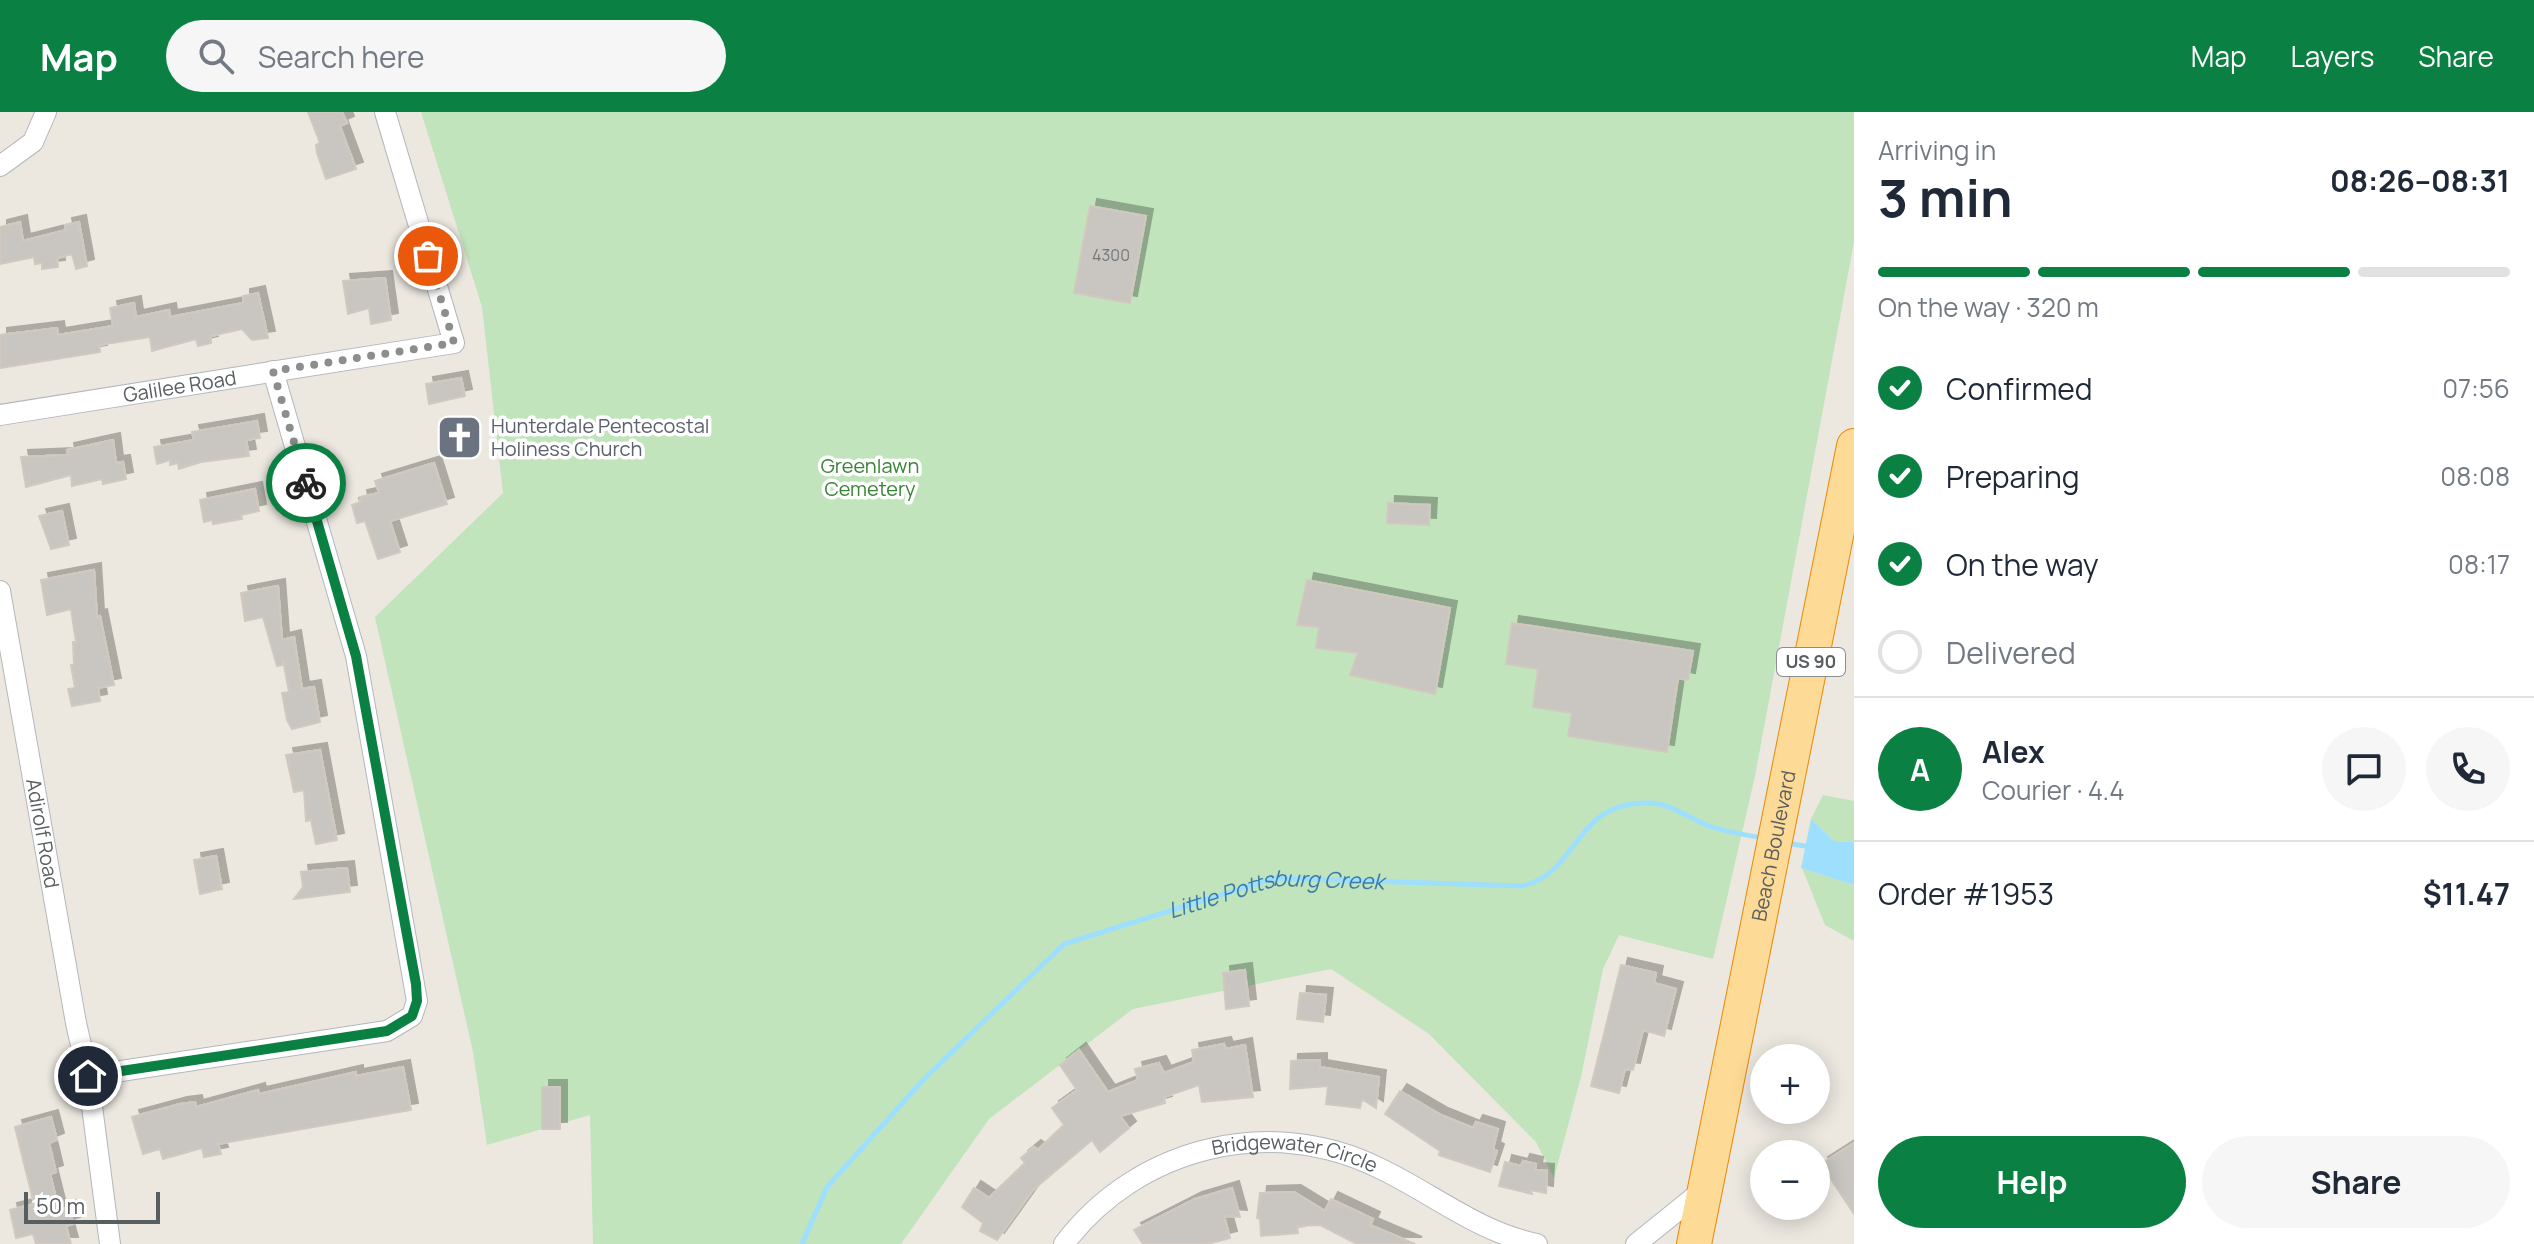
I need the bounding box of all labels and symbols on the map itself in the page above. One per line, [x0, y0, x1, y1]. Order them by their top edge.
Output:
pin [394, 222, 462, 290]
house number: 4300 [1092, 244, 1130, 266]
street label: Galilee Road [121, 364, 238, 408]
place label: Hunterdale Pentecostal Holiness Church [491, 412, 709, 462]
church icon: Hunterdale Pentecostal Holiness Church [436, 413, 484, 461]
courier [266, 443, 346, 523]
park label: Greenlawn Cemetery [821, 452, 919, 502]
road number: US 90 [1777, 648, 1845, 676]
street label: Beach Boulevard [1745, 768, 1802, 924]
street label: Adirolf Road [20, 776, 66, 890]
water label: Little Pottsburg Creek [1164, 863, 1388, 926]
pin [54, 1042, 122, 1110]
street label: Bridgewater Circle [1209, 1128, 1382, 1179]
scale bar [24, 1188, 160, 1224]

